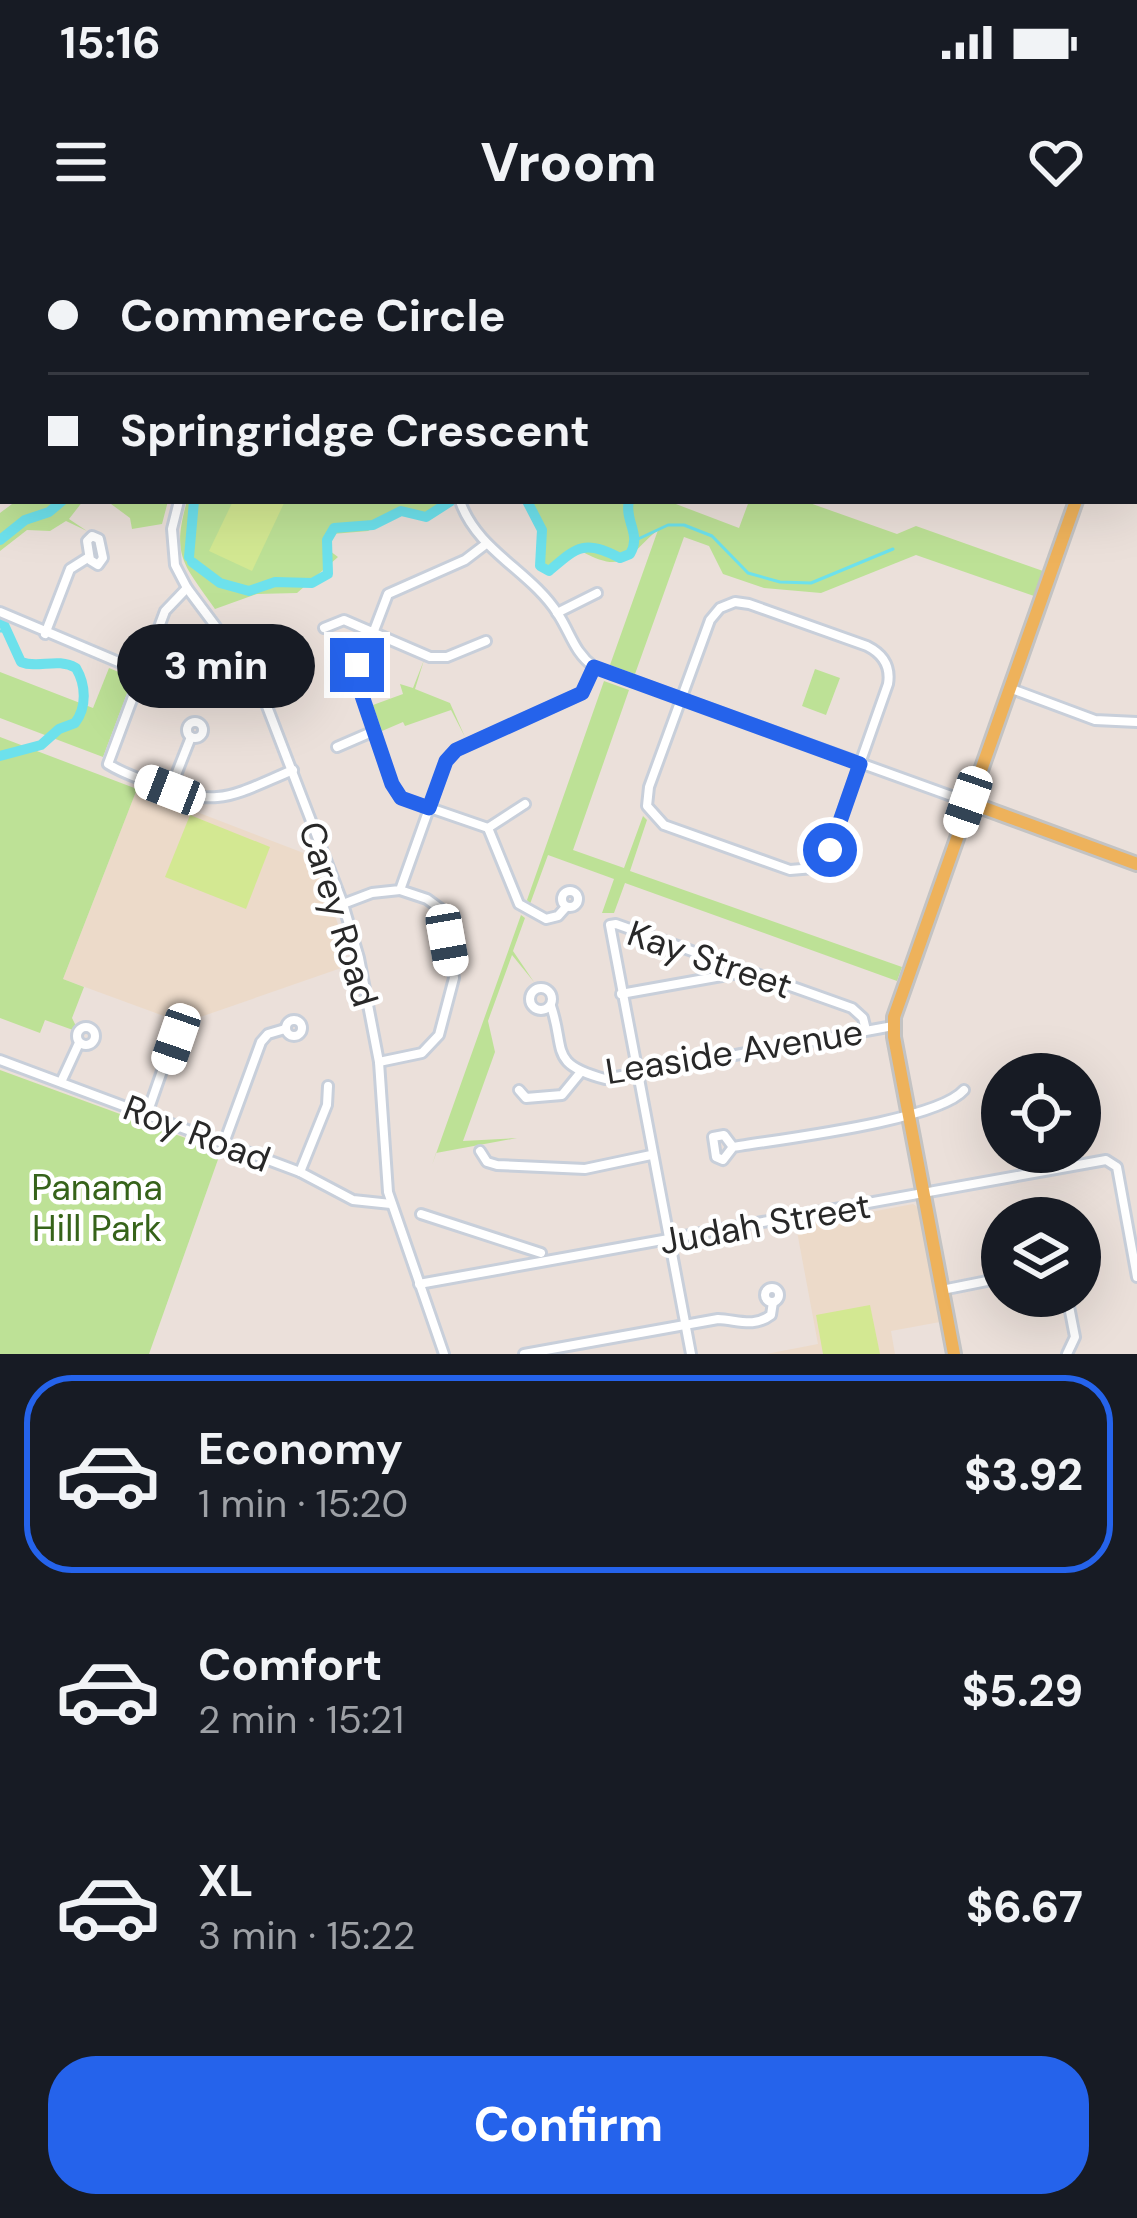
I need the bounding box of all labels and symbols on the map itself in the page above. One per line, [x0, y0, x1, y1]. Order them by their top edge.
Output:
callout: 3 min [117, 623, 315, 707]
route end [330, 638, 384, 692]
car [130, 760, 210, 820]
car [939, 762, 997, 842]
street label: Carey Road [288, 816, 389, 1012]
route start [803, 823, 857, 877]
car [423, 901, 471, 979]
street label: Kay Street [621, 909, 798, 1010]
car [147, 999, 205, 1079]
street label: Leaside Avenue [602, 1008, 866, 1095]
street label: Roy Road [117, 1084, 277, 1183]
park label: Panama Hill Park [31, 1164, 163, 1252]
street label: Judah Street [656, 1182, 874, 1265]

